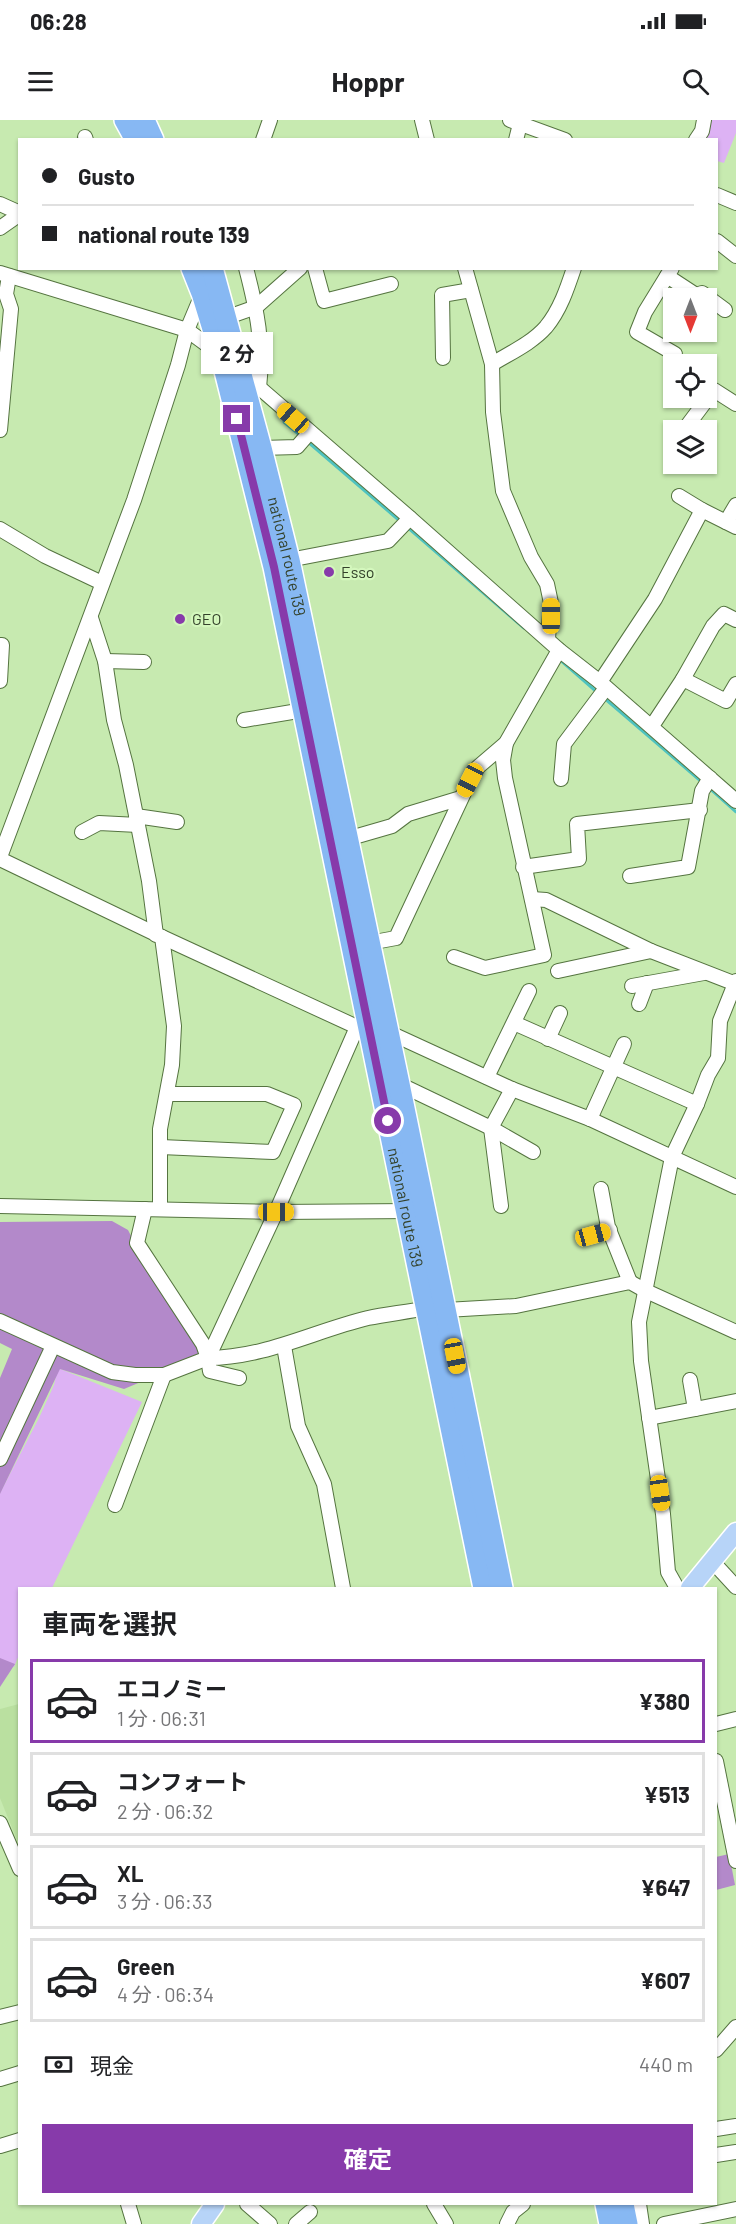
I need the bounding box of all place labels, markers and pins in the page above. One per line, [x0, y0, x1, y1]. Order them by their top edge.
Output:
place label: Esso [341, 562, 375, 581]
marker: Esso [322, 565, 336, 579]
place label: GEO [192, 609, 221, 628]
marker: GEO [173, 612, 187, 626]

